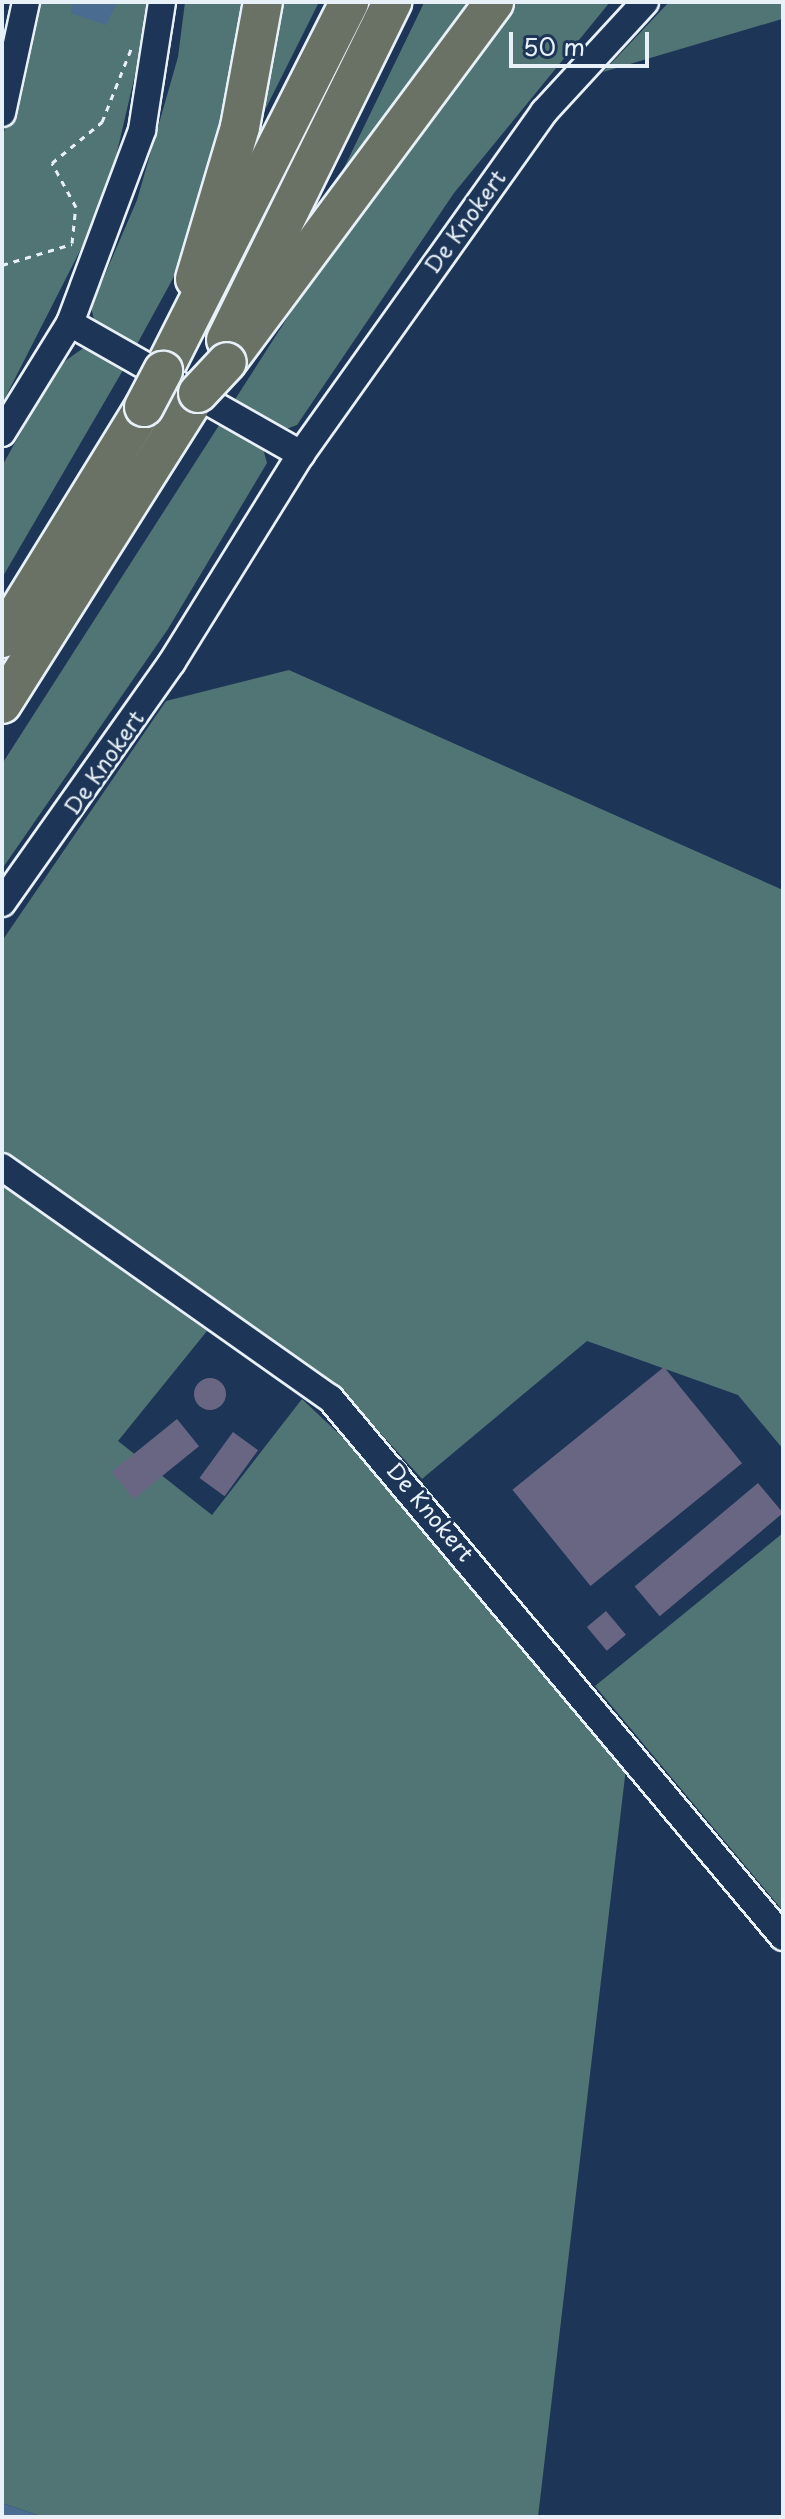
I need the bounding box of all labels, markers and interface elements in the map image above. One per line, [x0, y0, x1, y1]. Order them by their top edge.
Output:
scale bar [513, 16, 653, 66]
text: 50 m [523, 28, 585, 64]
street label: De Knokert [418, 165, 510, 277]
street label: De Knokert [58, 705, 148, 819]
street label: De Knokert [382, 1457, 480, 1565]

